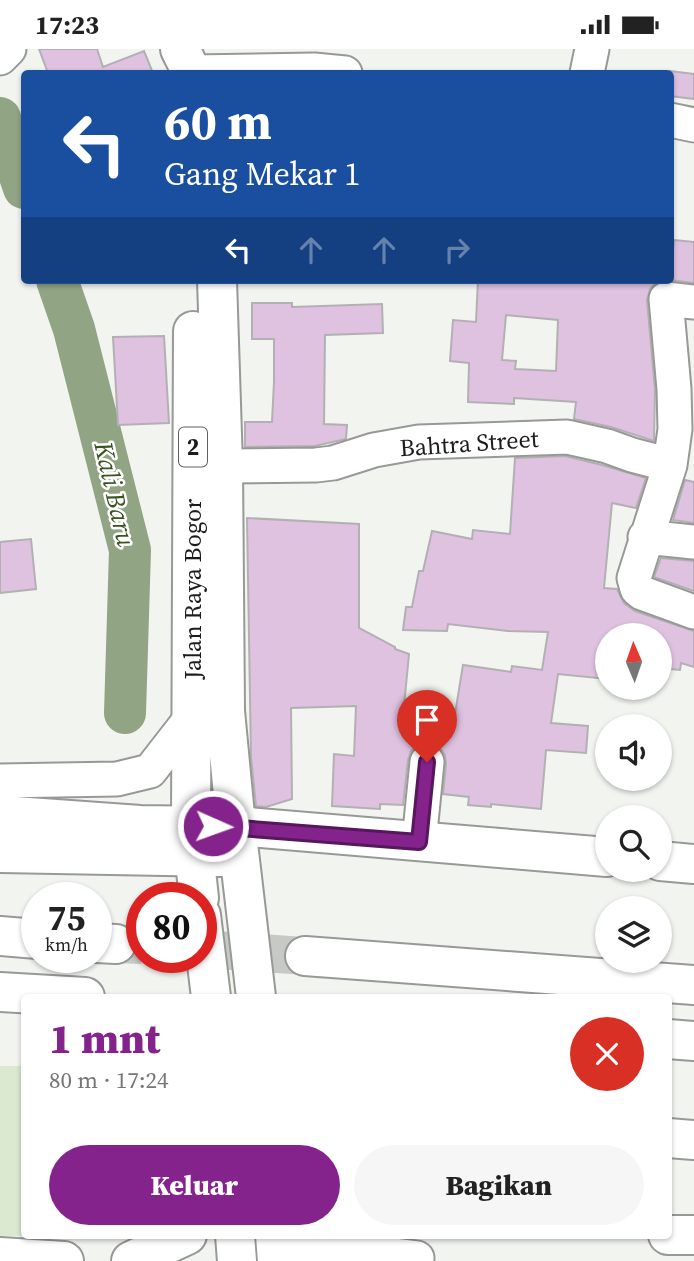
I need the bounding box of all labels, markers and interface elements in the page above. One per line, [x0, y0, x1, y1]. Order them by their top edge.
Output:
text: 17:23 [35, 7, 99, 43]
text: 60 m [164, 88, 272, 155]
icon: left [49, 98, 140, 189]
text: Gang Mekar 1 [164, 152, 360, 196]
icon: left [219, 231, 257, 269]
icon: ahead [292, 231, 330, 269]
icon: ahead [365, 231, 403, 269]
icon: right [438, 231, 476, 269]
street label: Bahtra Street [398, 422, 540, 464]
road number: 2 [179, 427, 207, 467]
water label: Kali Baru [85, 437, 145, 550]
street label: Jalan Raya Bogor [176, 499, 209, 680]
north arrow [595, 623, 672, 700]
map controls [595, 623, 672, 973]
pin [397, 690, 457, 762]
icon: arrive [408, 701, 446, 739]
button: sound [595, 714, 672, 791]
position arrow [176, 789, 250, 863]
button: search [595, 805, 672, 882]
speed limit sign: 80 [126, 882, 217, 973]
text: 75 [48, 894, 85, 942]
button: layers [595, 896, 672, 973]
text: km/h [45, 932, 88, 957]
text: 1 mnt [49, 1009, 160, 1067]
button: close [570, 1017, 644, 1091]
text: 80 m · 17:24 [49, 1064, 169, 1096]
button: Keluar [49, 1145, 340, 1225]
button: Bagikan [354, 1145, 644, 1225]

